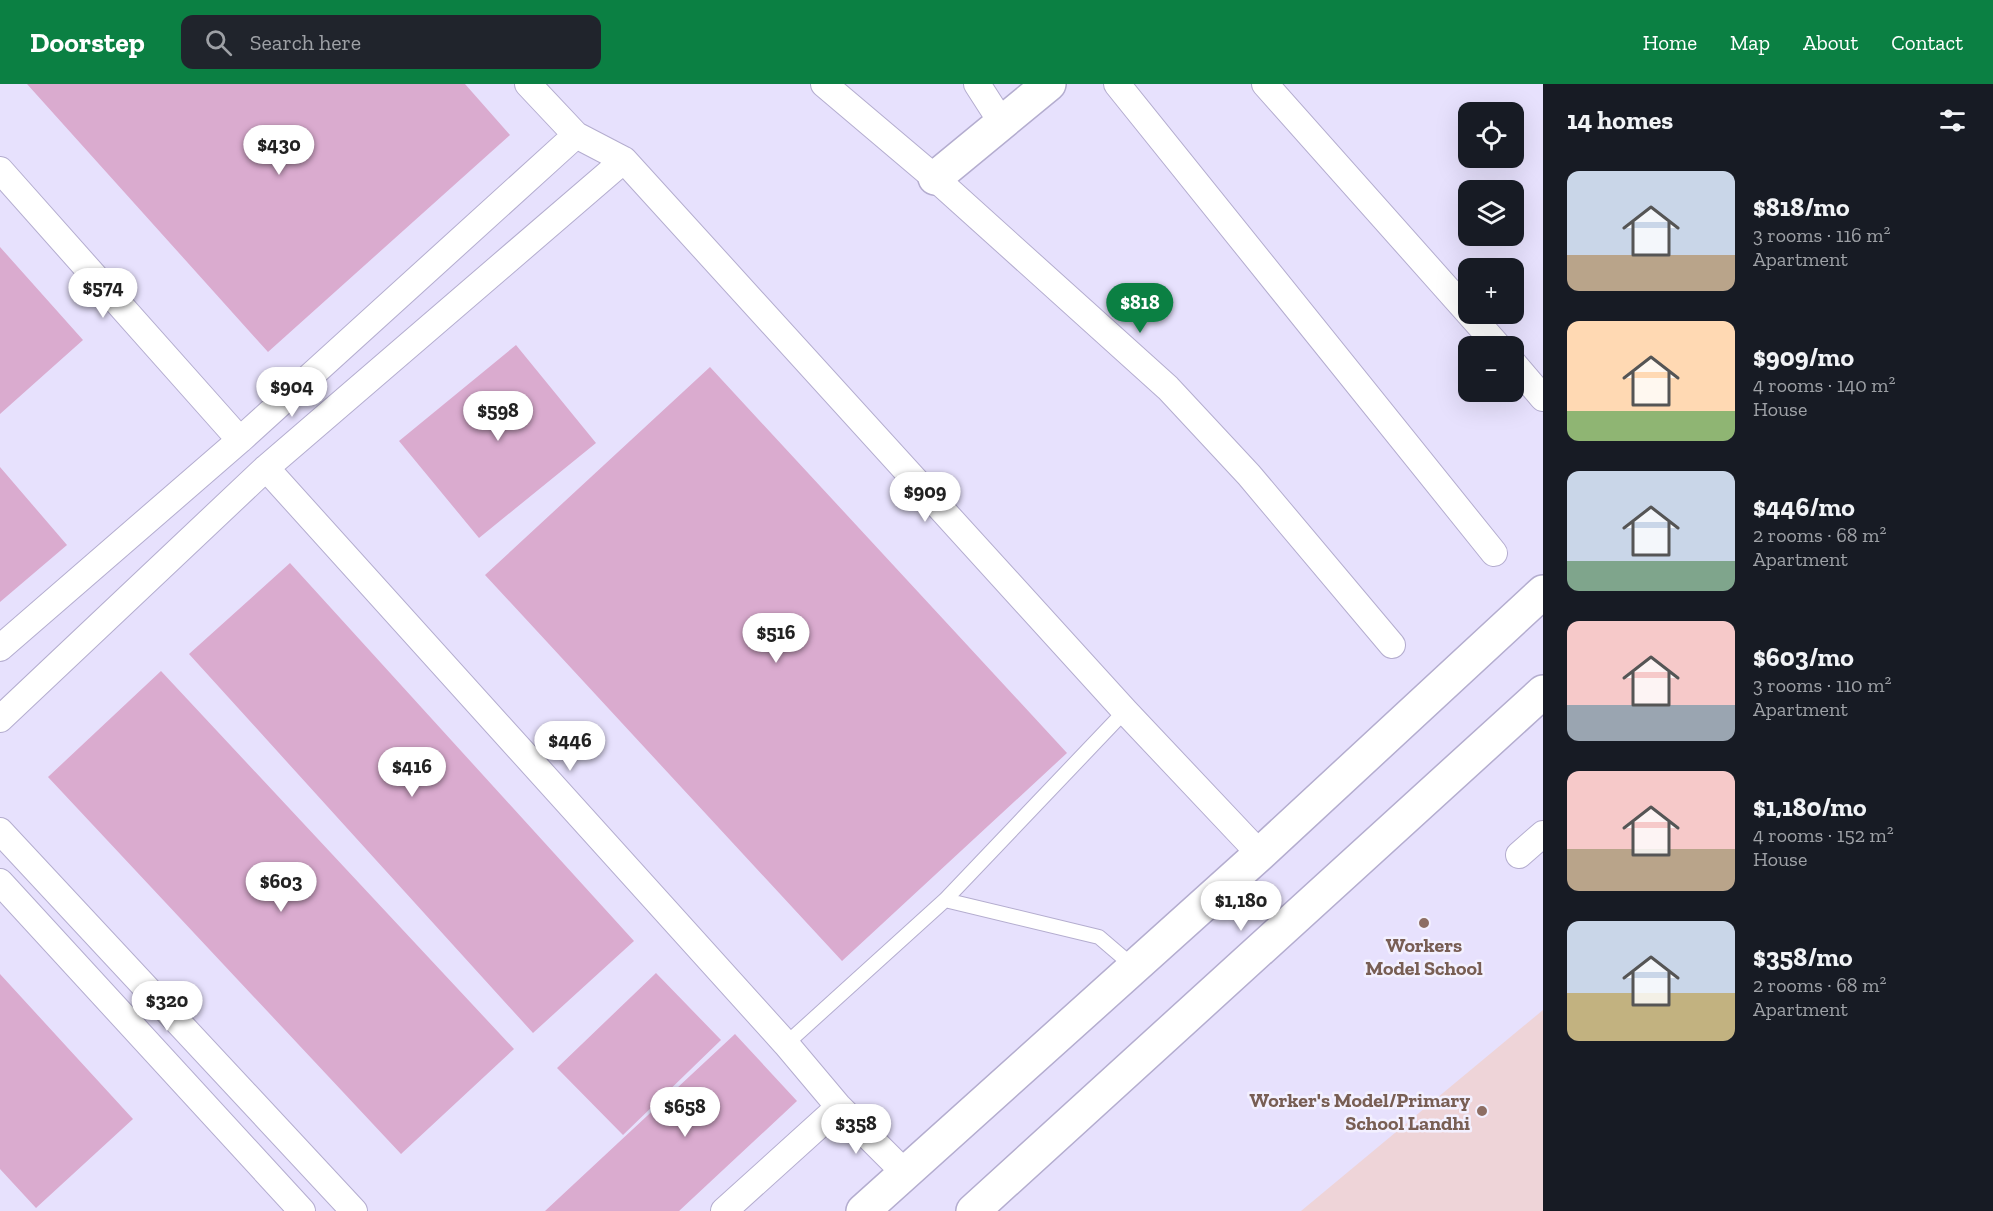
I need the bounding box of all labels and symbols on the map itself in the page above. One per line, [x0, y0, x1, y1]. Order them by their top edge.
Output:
pin: $430 [243, 125, 315, 176]
pin: $574 [67, 268, 139, 319]
pin: $818 [1104, 283, 1176, 334]
pin: $904 [256, 367, 328, 418]
pin: $598 [462, 391, 534, 442]
pin: $909 [889, 472, 961, 523]
pin: $516 [740, 613, 812, 664]
pin: $446 [534, 721, 606, 772]
pin: $416 [376, 747, 448, 798]
pin: $603 [245, 862, 317, 913]
pin: $1,180 [1192, 881, 1290, 932]
marker: Workers Model School [1417, 916, 1431, 930]
place label: Workers Model School [1365, 933, 1483, 980]
pin: $320 [131, 981, 203, 1032]
pin: $658 [649, 1087, 721, 1138]
place label: Worker's Model/Primary School Landhi [1250, 1088, 1470, 1135]
pin: $358 [820, 1104, 892, 1155]
marker: Worker's Model/Primary School Landhi [1475, 1104, 1489, 1118]

